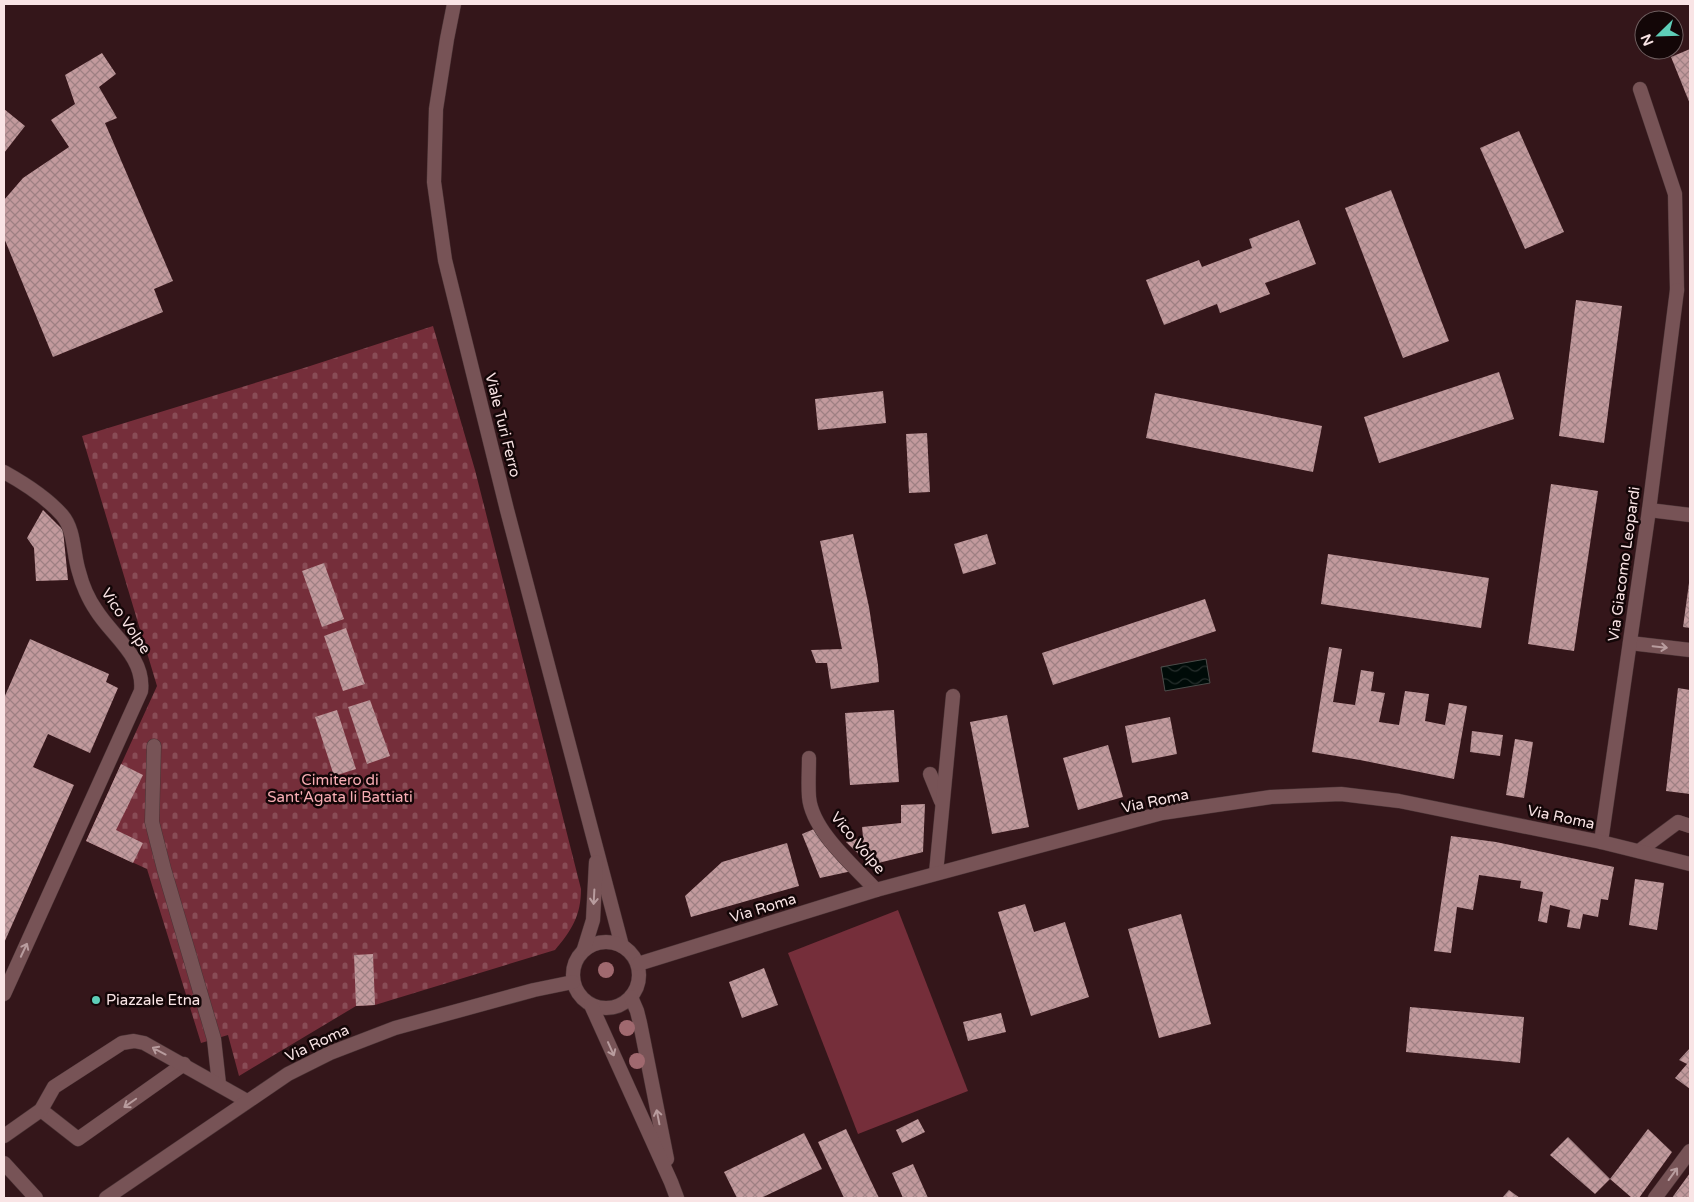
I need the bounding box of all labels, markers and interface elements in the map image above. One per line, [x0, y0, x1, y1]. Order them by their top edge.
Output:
north arrow [1634, 10, 1684, 60]
text: N [1637, 31, 1658, 48]
street label: Viale Turi Ferro [481, 371, 525, 479]
street label: Via Giacomo Leopardi [1604, 485, 1644, 643]
street label: Vico Volpe [97, 585, 155, 657]
one-way arrow [1652, 642, 1668, 651]
park label: Cimitero di Sant'Agata li Battiati [267, 771, 413, 806]
street label: Via Roma [1120, 785, 1190, 817]
street label: Via Roma [1526, 801, 1596, 833]
street label: Vico Volpe [827, 808, 889, 878]
one-way arrow [589, 888, 599, 905]
street label: Via Roma [728, 889, 798, 927]
one-way arrow [20, 943, 29, 958]
place label: Piazzale Etna [106, 991, 200, 1009]
marker: Piazzale Etna [90, 994, 102, 1006]
street label: Via Roma [282, 1020, 352, 1066]
one-way arrow [606, 1041, 616, 1056]
one-way arrow [152, 1046, 167, 1055]
one-way arrow [124, 1097, 137, 1108]
one-way arrow [653, 1110, 663, 1126]
one-way arrow [1667, 1168, 1678, 1181]

